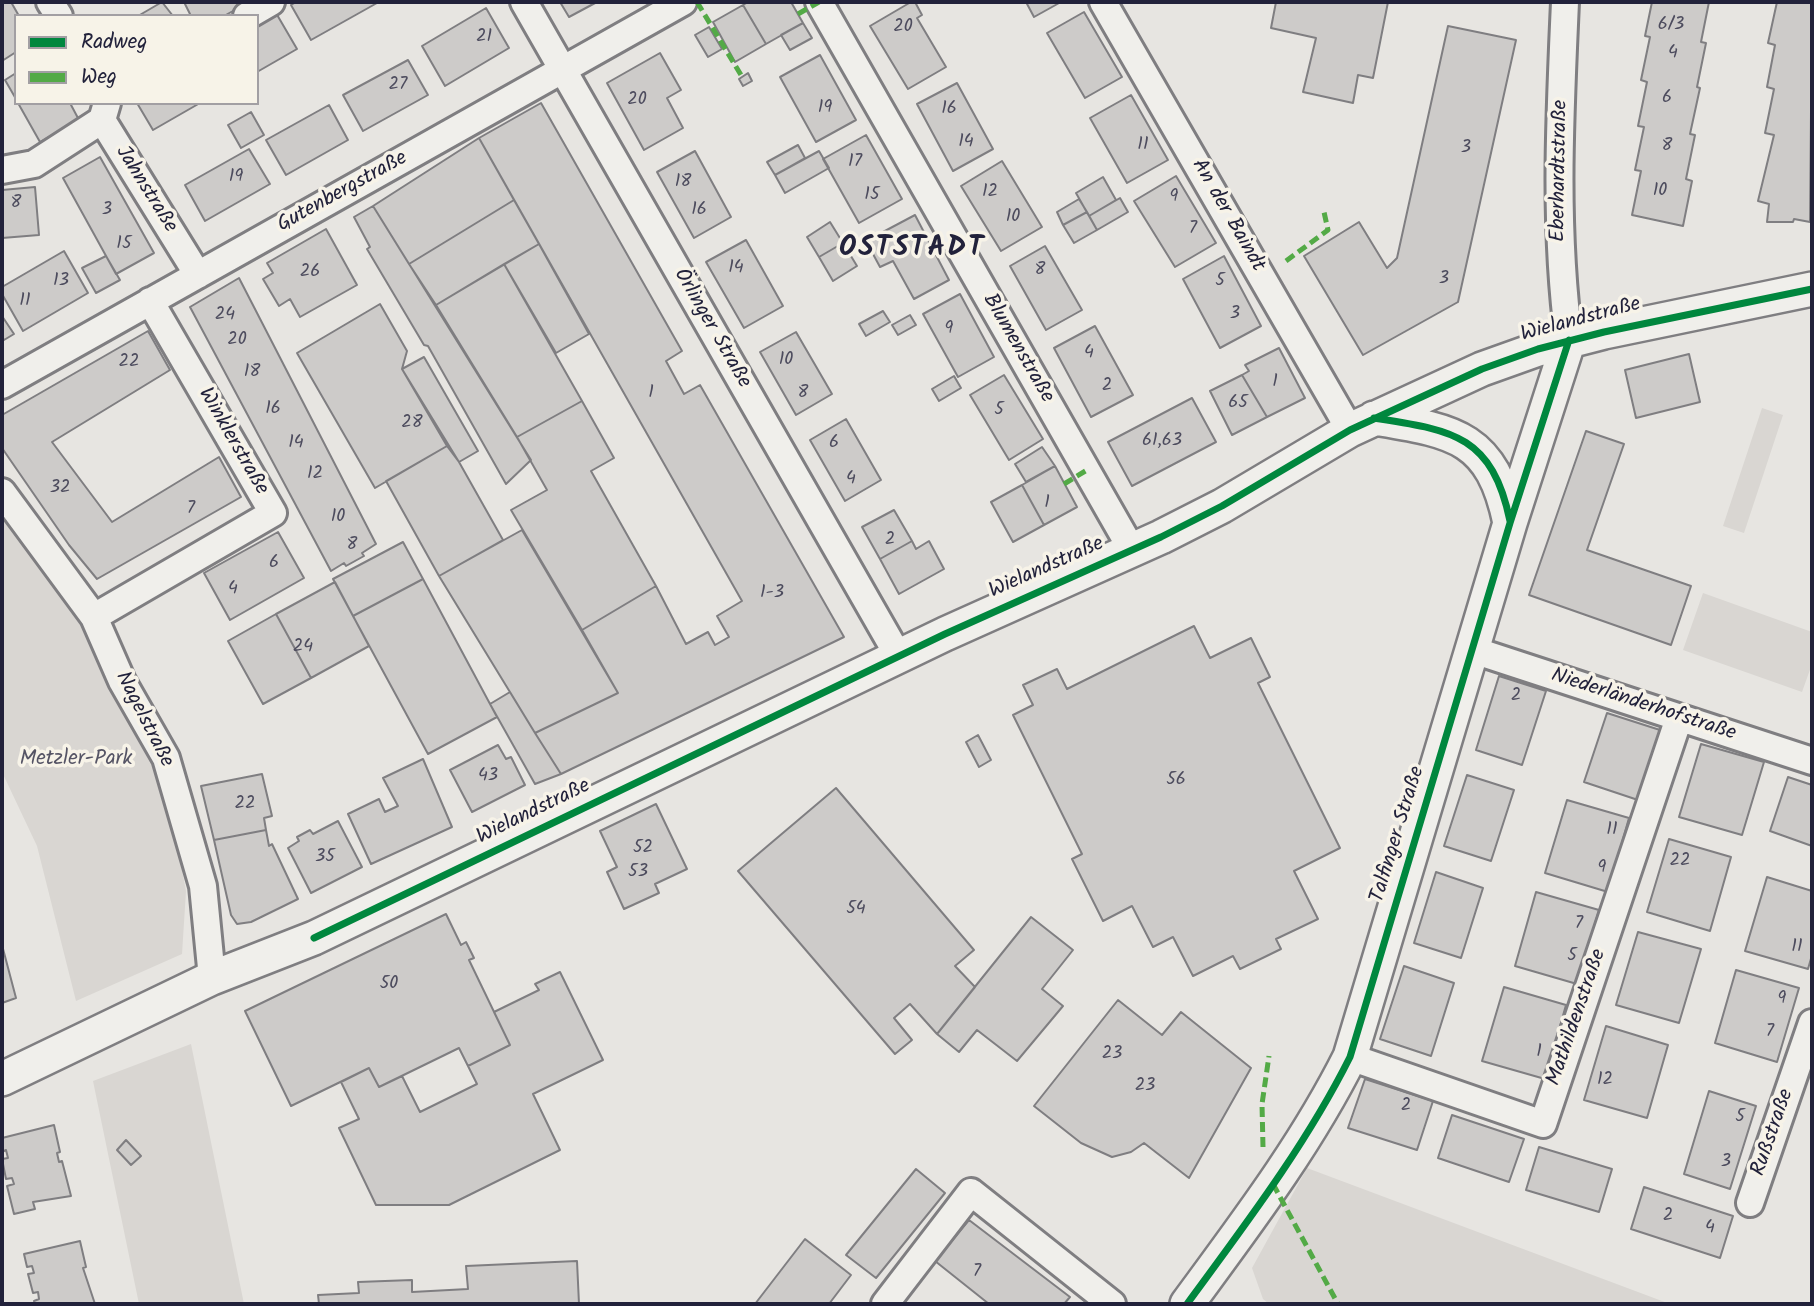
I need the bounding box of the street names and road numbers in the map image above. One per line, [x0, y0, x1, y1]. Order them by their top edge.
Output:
street label: Eberhardtstraße [1547, 100, 1575, 242]
street label: Jahnstraße [108, 142, 182, 238]
street label: Gutenbergstraße [274, 147, 412, 239]
street label: An der Baindt [1185, 155, 1269, 277]
street label: Örlinger Straße [667, 265, 755, 393]
street label: Blumenstraße [976, 290, 1058, 408]
street label: Wielandstraße [1518, 293, 1644, 349]
street label: Winklerstraße [191, 384, 273, 500]
street label: Wielandstraße [986, 532, 1108, 606]
street label: Niederländerhofstraße [1547, 664, 1739, 748]
street label: Nagelstraße [108, 668, 178, 772]
street label: Talfinger Straße [1366, 764, 1432, 906]
street label: Wielandstraße [473, 775, 595, 851]
street label: Mathildenstraße [1543, 946, 1613, 1090]
street label: Rußstraße [1747, 1086, 1801, 1180]

